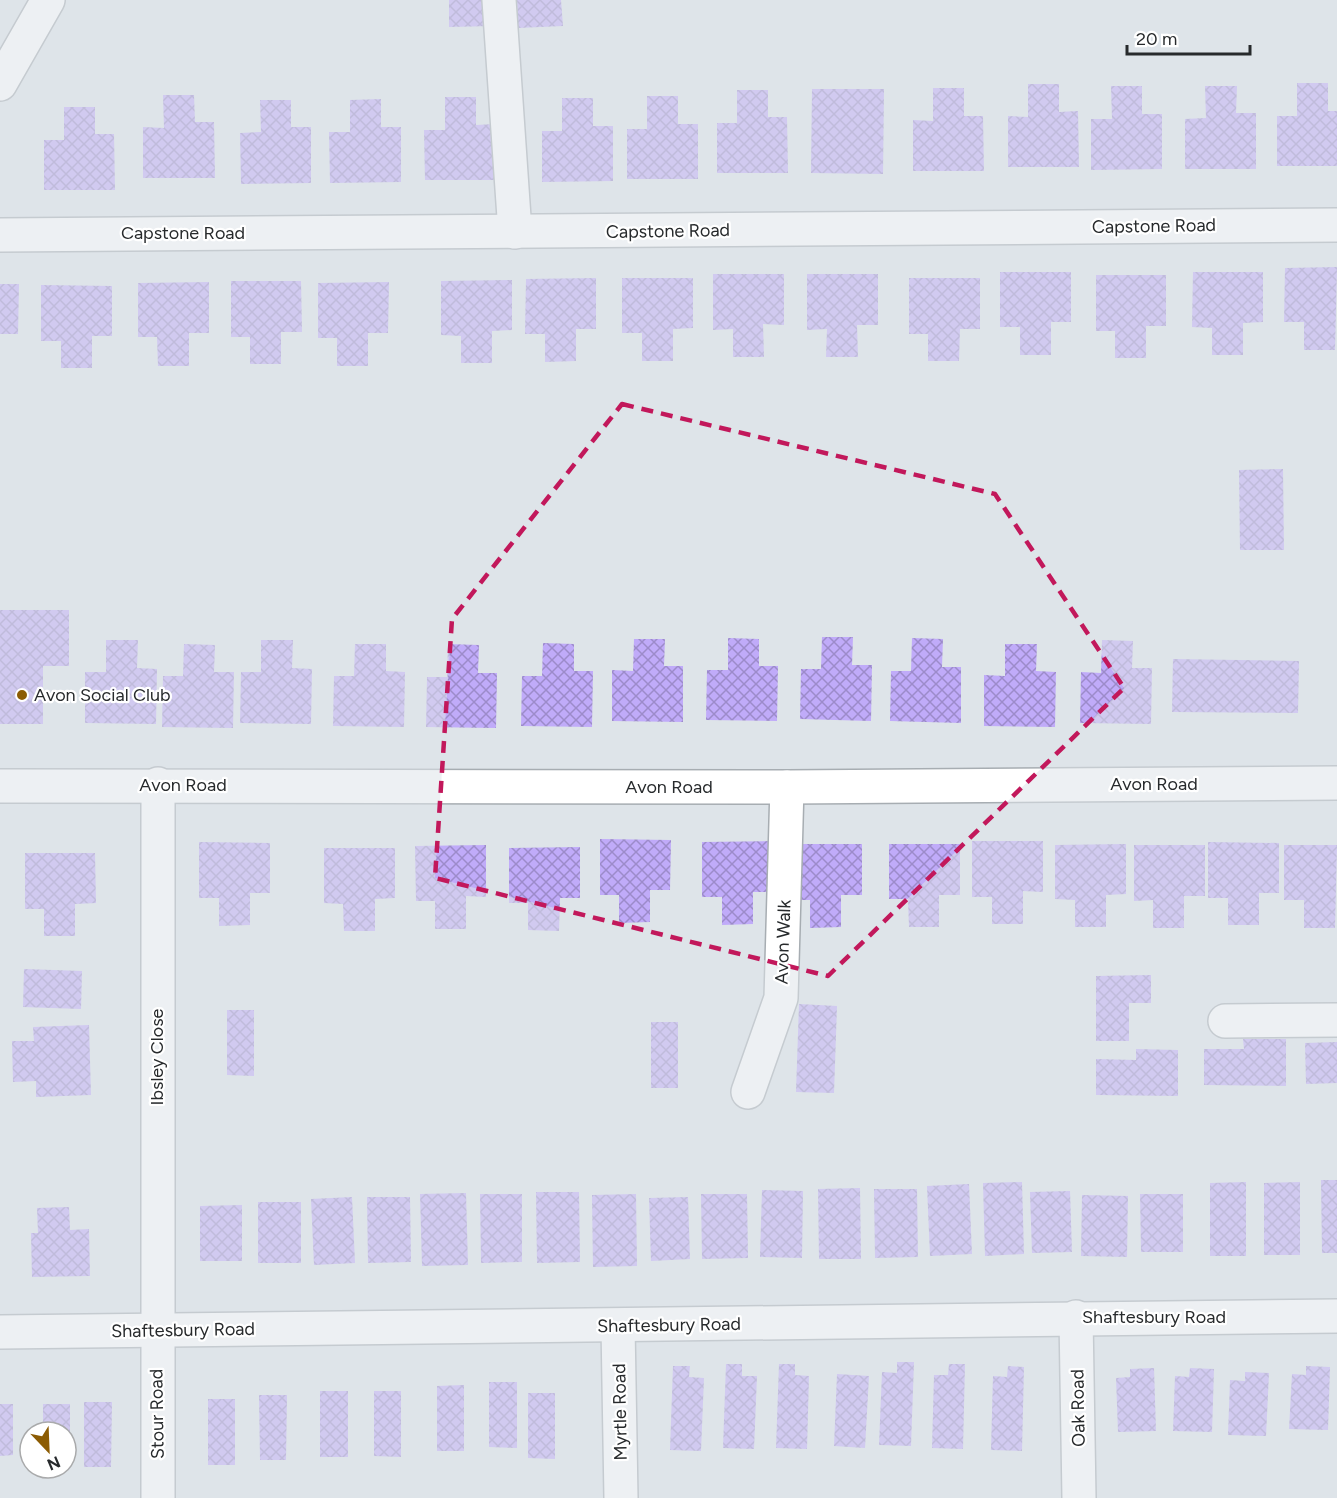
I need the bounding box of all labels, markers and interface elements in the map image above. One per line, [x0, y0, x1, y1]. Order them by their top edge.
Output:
scale bar [1127, 18, 1250, 56]
text: 20 m [1136, 28, 1177, 50]
street label: Capstone Road [1092, 214, 1216, 238]
street label: Capstone Road [606, 219, 730, 243]
street label: Capstone Road [121, 222, 245, 244]
place label: Avon Social Club [34, 684, 171, 706]
marker: Avon Social Club [15, 688, 29, 702]
street label: Avon Road [1110, 773, 1198, 795]
street label: Avon Road [139, 774, 227, 796]
street label: Avon Road [625, 776, 713, 798]
street label: Avon Walk [771, 899, 795, 985]
street label: Ibsley Close [146, 1008, 168, 1105]
street label: Shaftesbury Road [1082, 1306, 1226, 1328]
street label: Shaftesbury Road [597, 1313, 741, 1337]
street label: Shaftesbury Road [111, 1318, 255, 1342]
street label: Myrtle Road [608, 1363, 632, 1461]
street label: Stour Road [145, 1369, 169, 1459]
street label: Oak Road [1066, 1369, 1090, 1447]
north arrow [18, 1420, 78, 1480]
text: N [44, 1452, 63, 1475]

